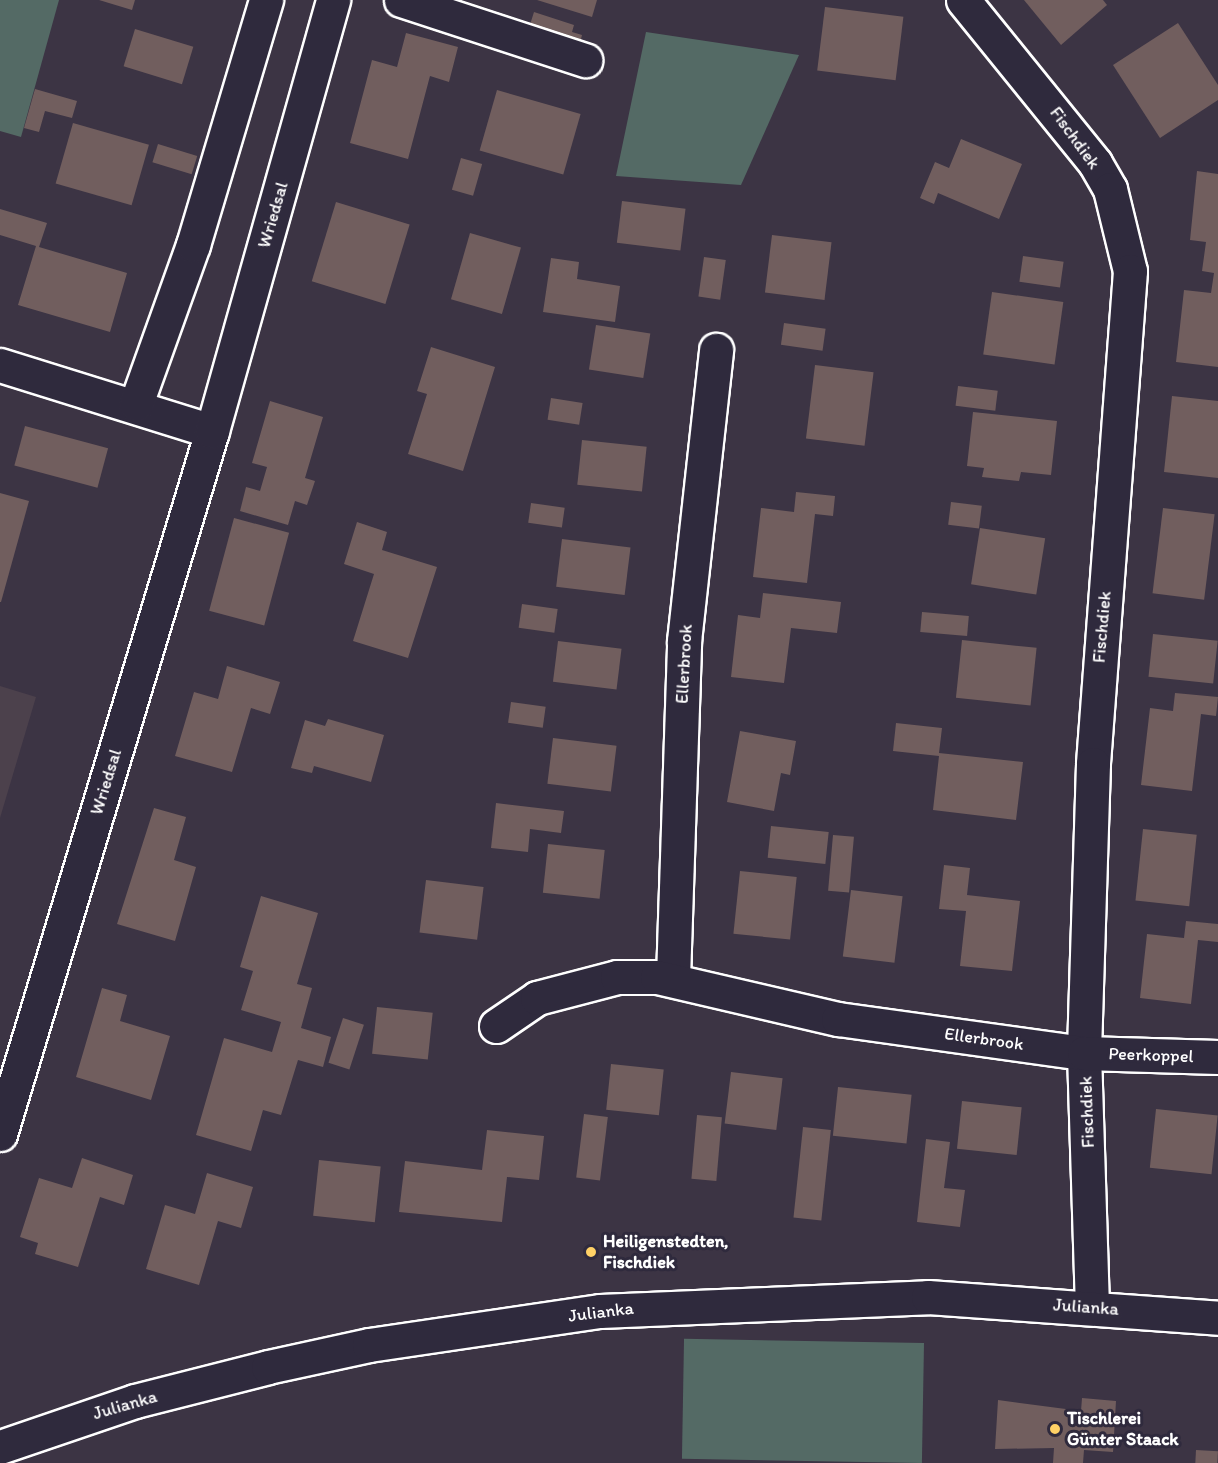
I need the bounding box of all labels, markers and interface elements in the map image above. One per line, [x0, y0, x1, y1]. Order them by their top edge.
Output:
street label: Fischdiek [1045, 103, 1105, 173]
street label: Wriedsal [253, 179, 293, 251]
street label: Fischdiek [1088, 590, 1116, 664]
street label: Ellerbrook [671, 624, 697, 704]
street label: Wriedsal [86, 746, 126, 818]
street label: Ellerbrook [943, 1023, 1025, 1055]
street label: Peerkoppel [1108, 1043, 1194, 1067]
street label: Fischdiek [1075, 1076, 1099, 1148]
place label: Heiligenstedten, Fischdiek [603, 1231, 729, 1274]
marker: Heiligenstedten, Fischdiek [584, 1245, 598, 1259]
street label: Julianka [1052, 1294, 1120, 1320]
street label: Julianka [567, 1297, 635, 1327]
street label: Julianka [90, 1386, 160, 1424]
place label: Tischlerei Günter Staack [1067, 1408, 1179, 1450]
marker: Tischlerei Günter Staack [1048, 1422, 1062, 1436]

